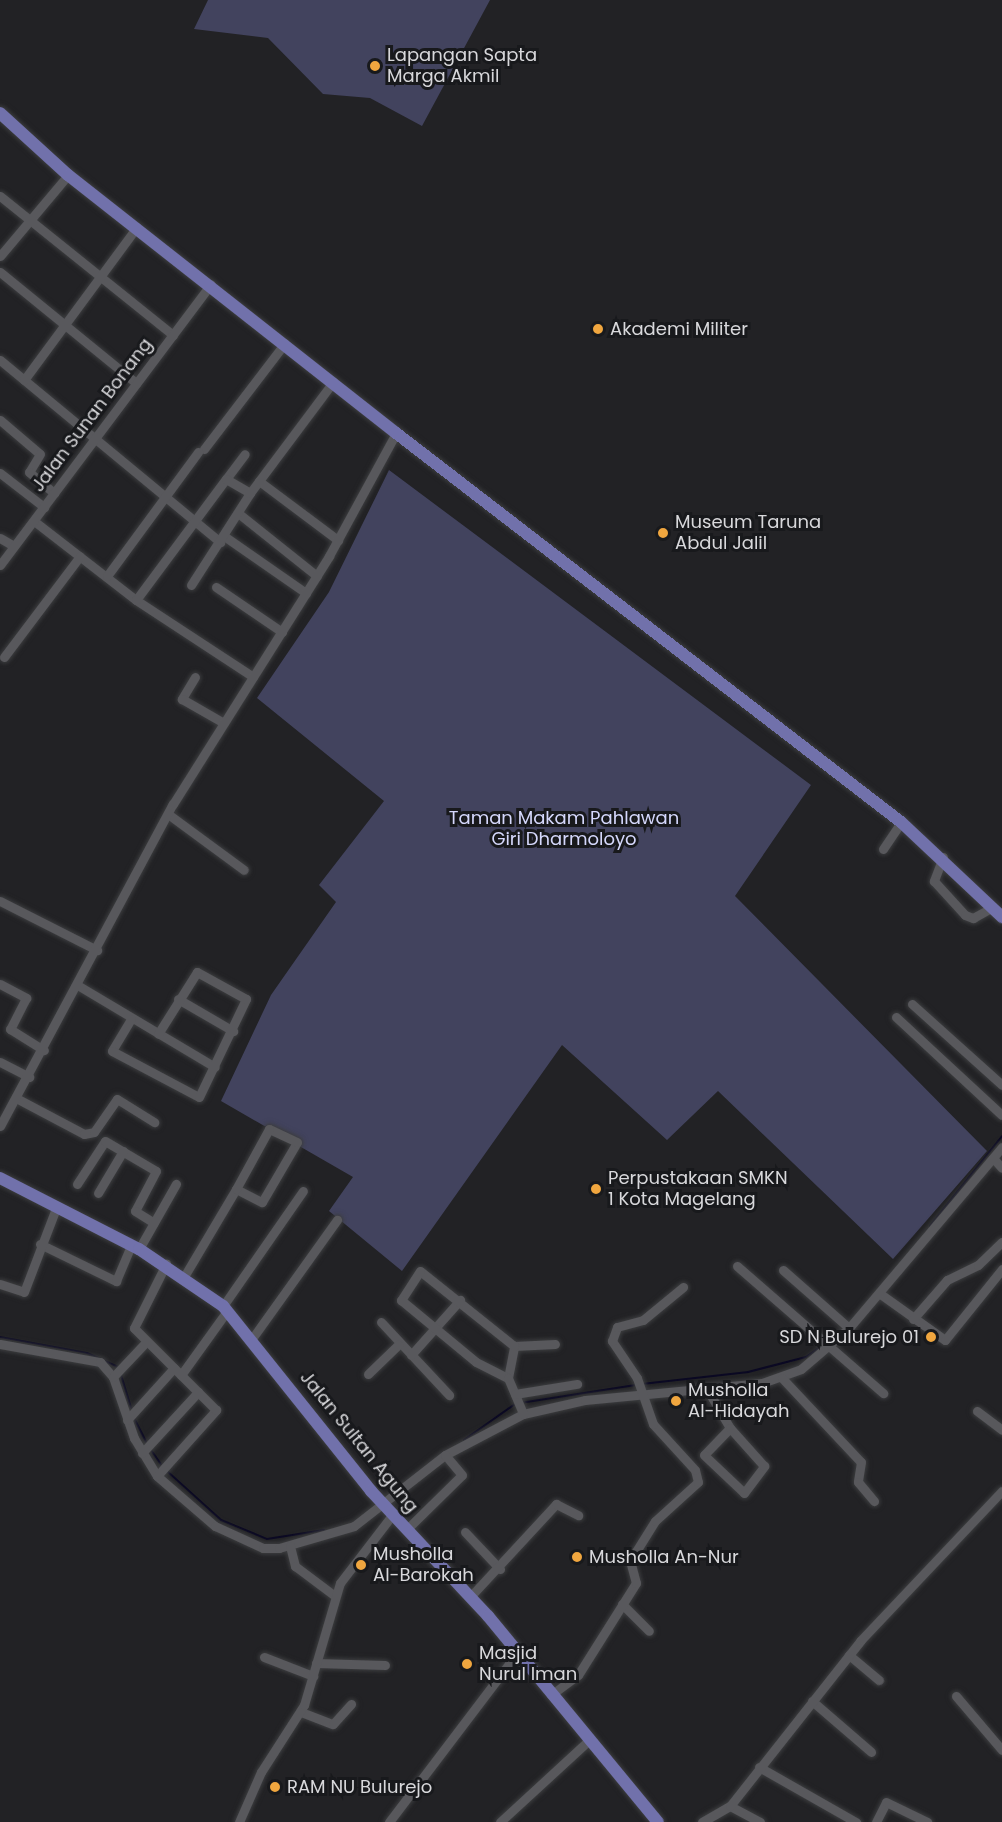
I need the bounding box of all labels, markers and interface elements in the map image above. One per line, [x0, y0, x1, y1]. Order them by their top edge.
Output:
place label: Lapangan Sapta Marga Akmil [387, 45, 537, 88]
marker: Lapangan Sapta Marga Akmil [368, 59, 382, 73]
place label: Akademi Militer [610, 318, 748, 340]
marker: Akademi Militer [591, 322, 605, 336]
street label: Jalan Sunan Bonang [27, 334, 157, 496]
place label: Museum Taruna Abdul Jalil [675, 512, 821, 554]
marker: Museum Taruna Abdul Jalil [656, 526, 670, 540]
park label: Taman Makam Pahlawan Giri Dharmoloyo [449, 808, 679, 850]
place label: Perpustakaan SMKN 1 Kota Magelang [608, 1168, 788, 1210]
marker: Perpustakaan SMKN 1 Kota Magelang [589, 1182, 603, 1196]
place label: SD N Bulurejo 01 [779, 1326, 919, 1348]
marker: SD N Bulurejo 01 [924, 1330, 938, 1344]
street label: Jalan Sultan Agung [295, 1367, 423, 1517]
place label: Musholla Al-Hidayah [688, 1380, 790, 1422]
marker: Musholla Al-Hidayah [669, 1394, 683, 1408]
place label: Musholla Al-Barokah [373, 1544, 474, 1586]
place label: Musholla An-Nur [589, 1546, 739, 1568]
marker: Musholla An-Nur [570, 1550, 584, 1564]
marker: Musholla Al-Barokah [354, 1558, 368, 1572]
place label: Masjid Nurul Iman [479, 1643, 577, 1686]
marker: Masjid Nurul Iman [460, 1657, 474, 1671]
place label: RAM NU Bulurejo [287, 1776, 432, 1798]
marker: RAM NU Bulurejo [268, 1780, 282, 1794]

